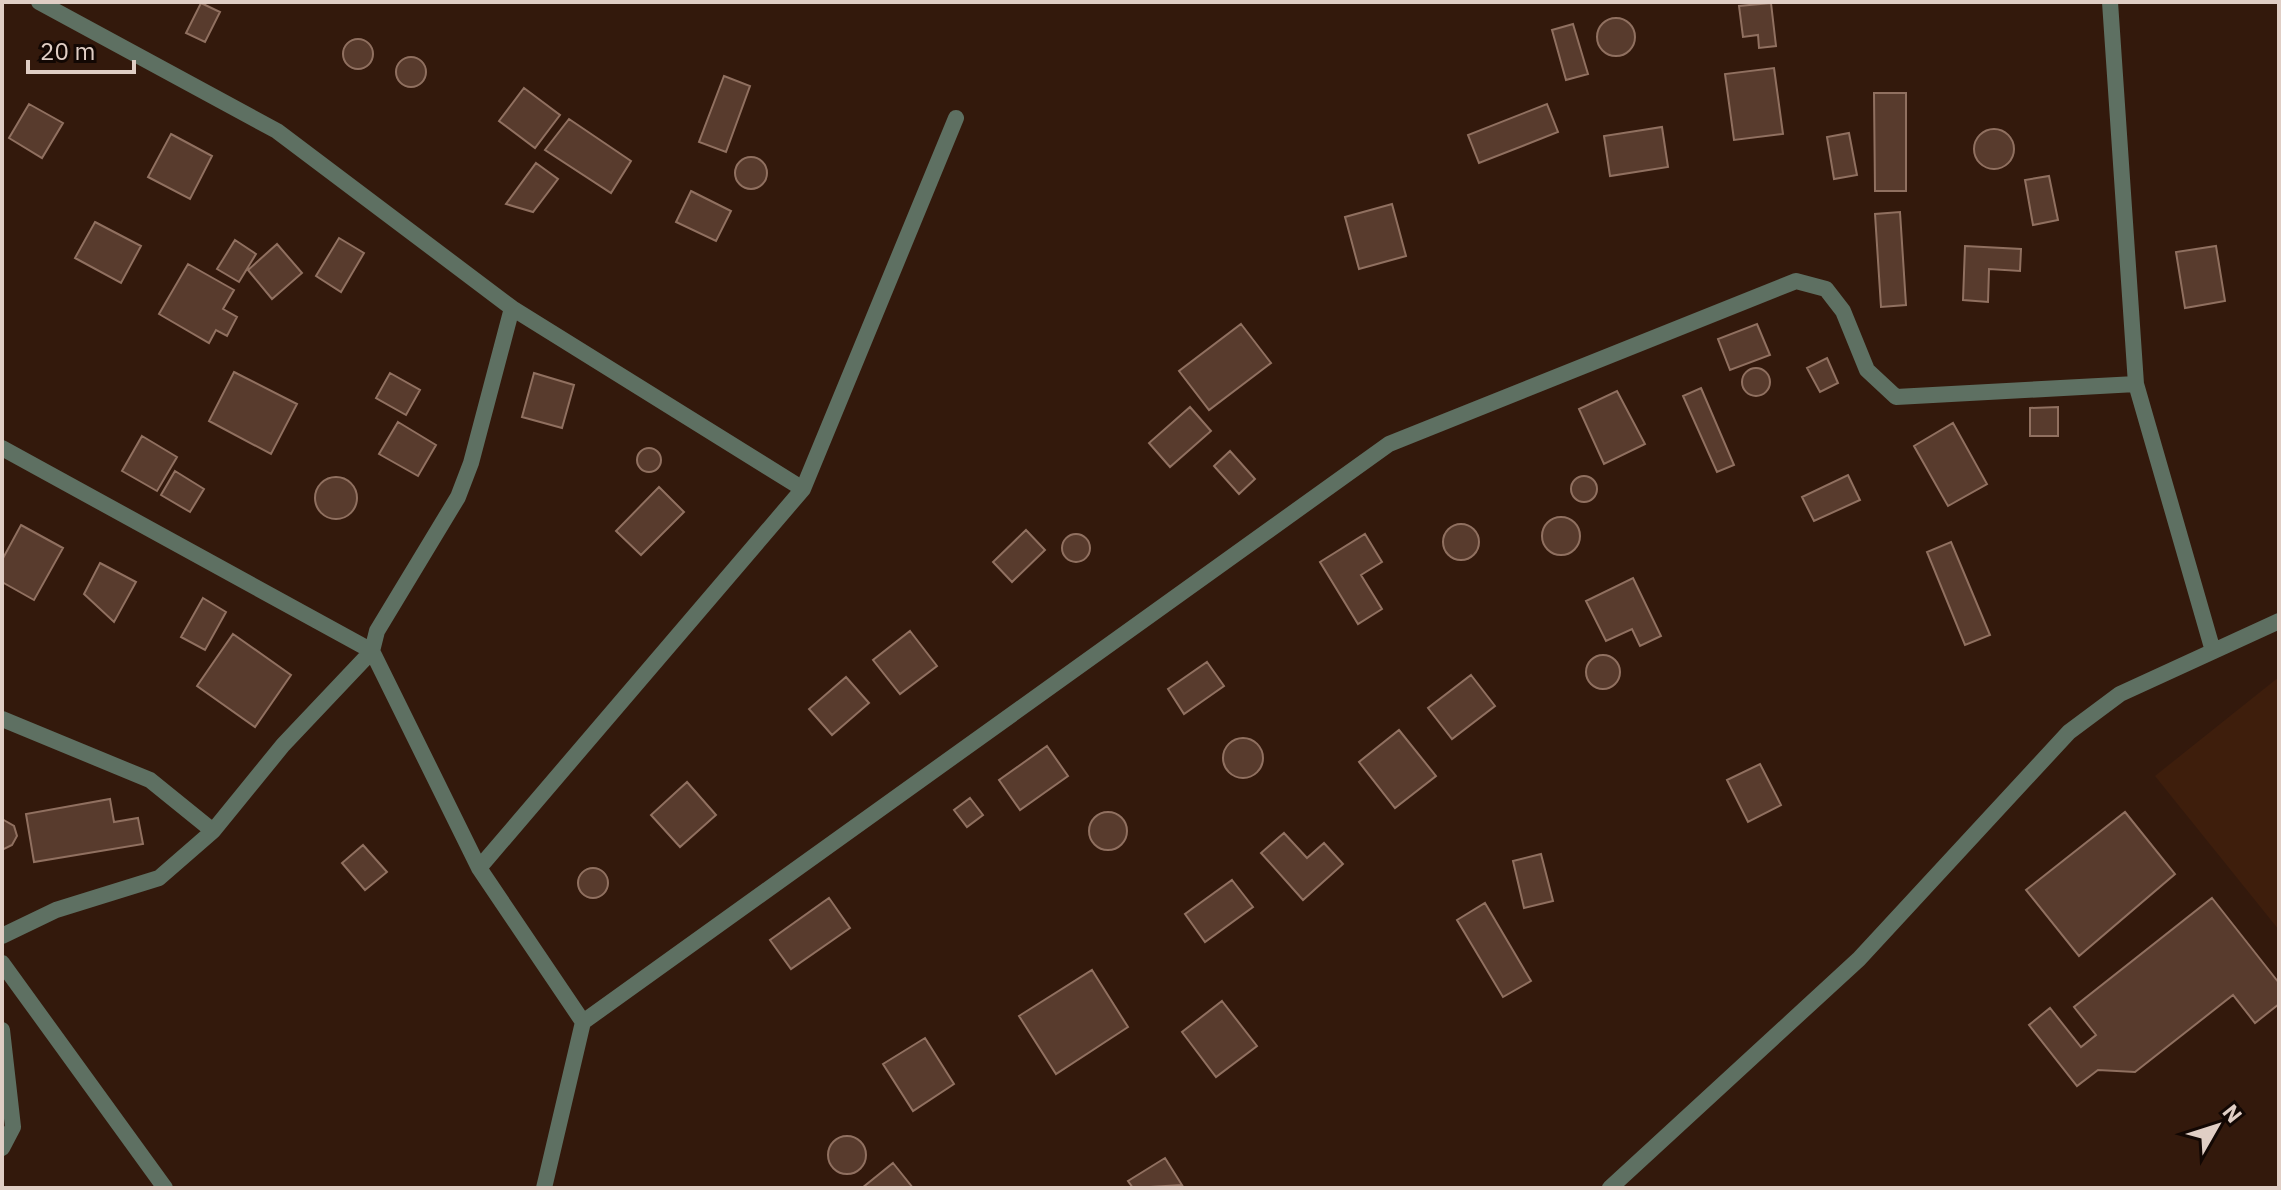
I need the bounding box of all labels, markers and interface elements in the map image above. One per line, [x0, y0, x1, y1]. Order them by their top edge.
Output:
scale bar [28, 24, 134, 74]
text: 20 m [40, 35, 95, 67]
north arrow [2177, 1086, 2257, 1166]
text: N [2217, 1098, 2249, 1128]

